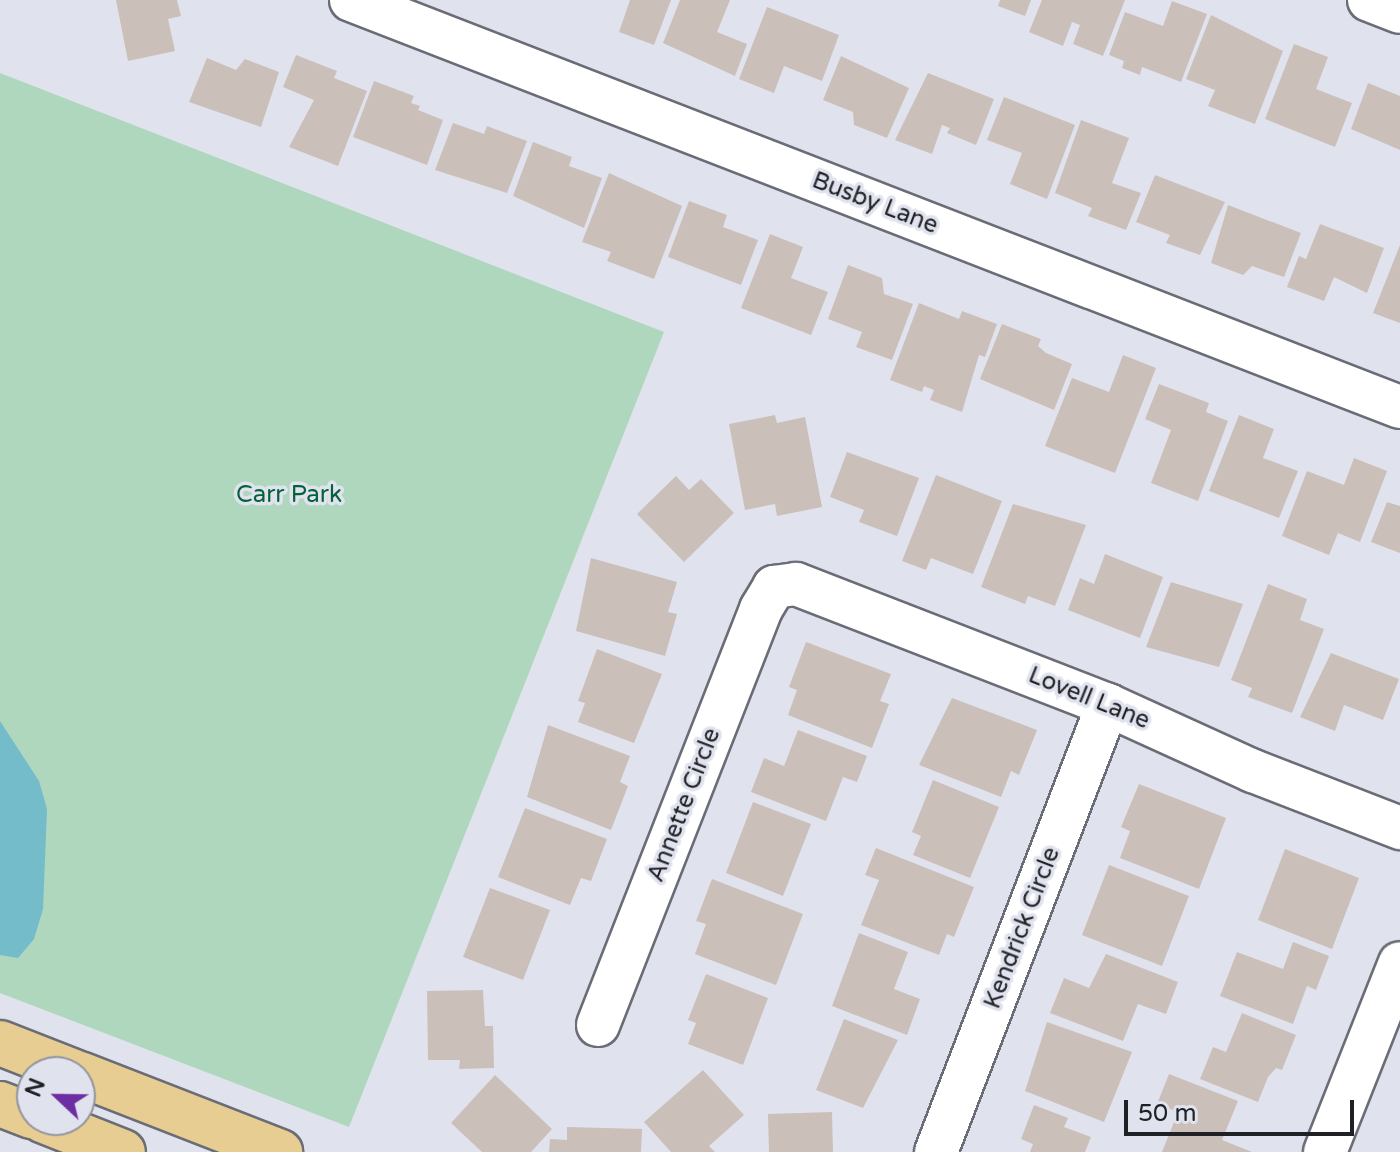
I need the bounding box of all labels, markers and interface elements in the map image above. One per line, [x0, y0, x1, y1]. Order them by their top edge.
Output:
street label: Busby Lane [808, 166, 942, 240]
park label: Carr Park [236, 481, 342, 509]
street label: Lovell Lane [1024, 661, 1154, 735]
street label: Annette Circle [641, 724, 727, 886]
street label: Kendrick Circle [978, 843, 1066, 1013]
north arrow [16, 1056, 96, 1136]
text: N [20, 1075, 51, 1101]
scale bar [1128, 1084, 1358, 1134]
text: 50 m [1138, 1099, 1196, 1128]

